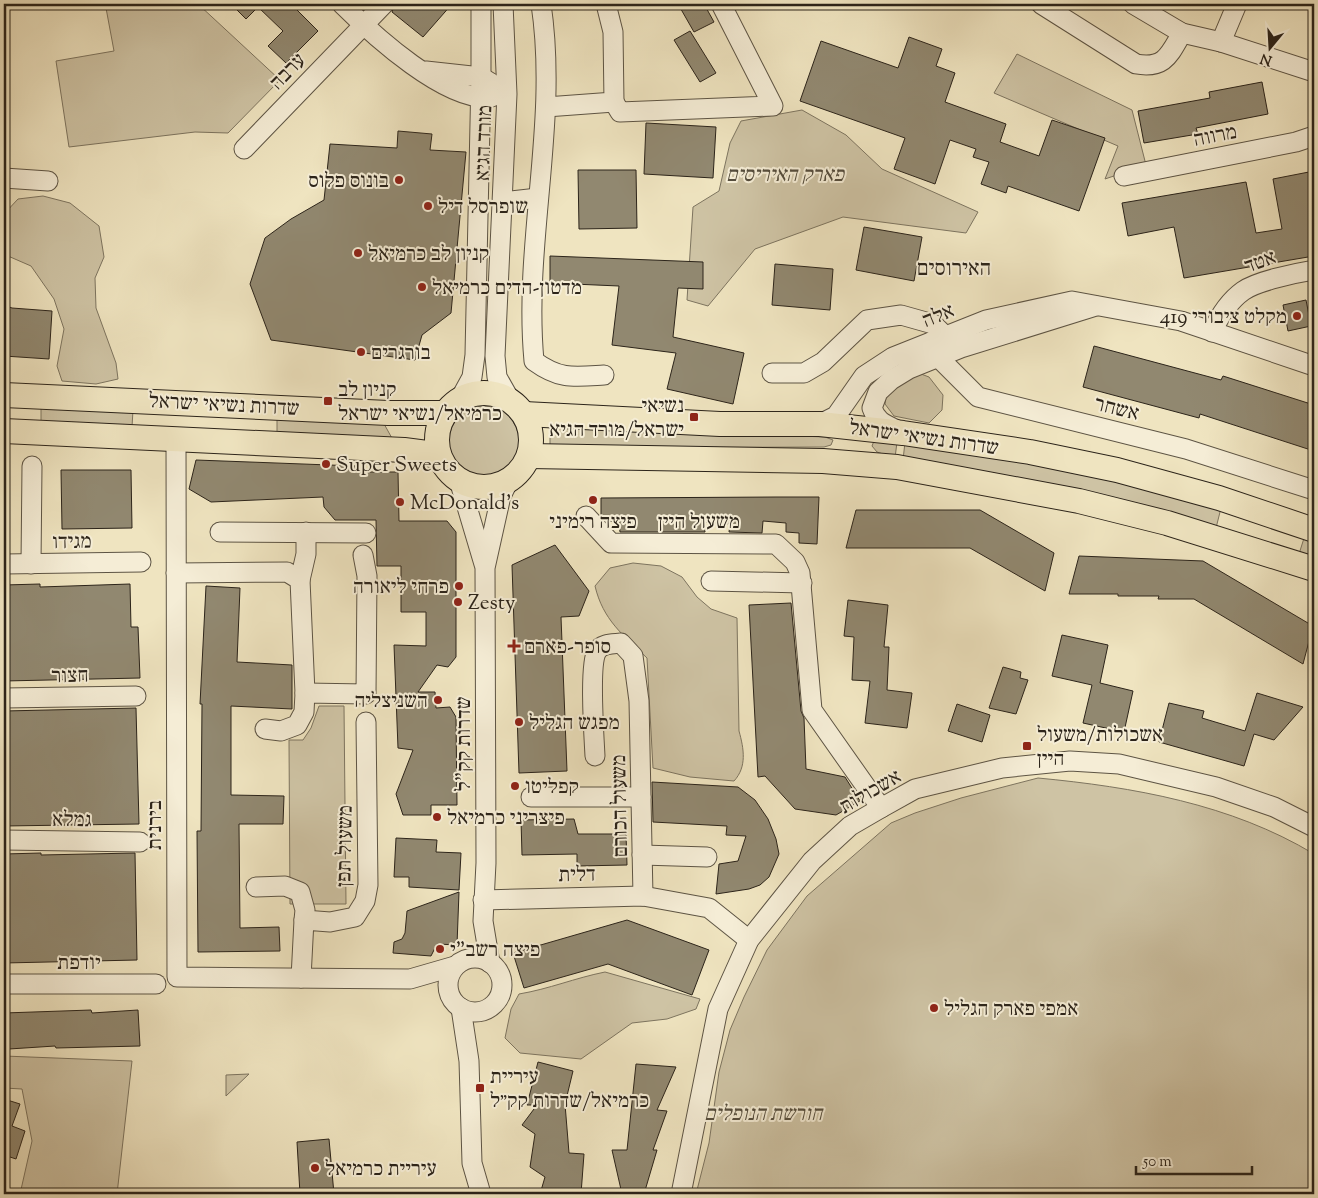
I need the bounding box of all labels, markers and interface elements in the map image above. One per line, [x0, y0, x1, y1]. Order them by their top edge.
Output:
north arrow [1246, 22, 1296, 72]
street label: ערבה [263, 47, 314, 98]
text: N [1258, 47, 1275, 70]
street label: מורד הגיא [469, 104, 501, 182]
street label: מרווה [1191, 118, 1240, 156]
park label: פארק האיריסים [726, 161, 845, 191]
place label: בונוס פלוס [308, 167, 389, 197]
marker: בונוס פלוס [393, 174, 405, 186]
place label: שופרסל דיל [438, 193, 528, 223]
marker: שופרסל דיל [422, 200, 434, 212]
place label: קניון לב כרמיאל [368, 240, 489, 270]
street label: אטד [1241, 243, 1281, 282]
marker: קניון לב כרמיאל [352, 247, 364, 259]
district label: האירוסים [917, 254, 991, 286]
place label: מדטון-הדים כרמיאל [432, 274, 582, 304]
marker: מדטון-הדים כרמיאל [416, 281, 428, 293]
street label: אלה [918, 297, 959, 337]
place label: מקלט ציבורי 419 [1160, 303, 1287, 333]
marker: מקלט ציבורי 419 [1291, 310, 1303, 322]
place label: בורגרים [371, 339, 431, 369]
marker: בורגרים [355, 346, 367, 358]
place label: קניון לב כרמיאל/נשיאי ישראל [338, 376, 502, 430]
street label: שדרות נשיאי ישראל [148, 387, 300, 425]
street label: אשחר [1091, 390, 1142, 430]
place label: נשיאי ישראל/מורד הגיא [549, 392, 684, 446]
marker: קניון לב כרמיאל/נשיאי ישראל [322, 395, 334, 407]
marker: נשיאי ישראל/מורד הגיא [688, 411, 700, 423]
street label: שדרות נשיאי ישראל [847, 414, 1001, 464]
place label: Super Sweets [336, 451, 457, 481]
marker: Super Sweets [320, 458, 332, 470]
place label: McDonald's [410, 489, 519, 519]
marker: פיצה רימיני [587, 494, 599, 506]
marker: McDonald's [394, 496, 406, 508]
place label: פיצה רימיני [549, 508, 637, 538]
street label: משעול היין [658, 508, 740, 538]
street label: מגידו [52, 528, 92, 558]
place label: פרחי ליאורה [353, 573, 449, 603]
marker: פרחי ליאורה [453, 580, 465, 592]
place label: Zesty [468, 589, 516, 619]
marker: Zesty [452, 596, 464, 608]
place label: סופר-פארם [524, 633, 611, 663]
marker: סופר-פארם [508, 640, 520, 652]
street label: חצור [51, 662, 89, 692]
place label: השניצליה [354, 687, 428, 717]
marker: השניצליה [432, 694, 444, 706]
street label: שדרות קק"ל [450, 696, 480, 792]
place label: מפגש הגליל [529, 709, 620, 739]
marker: מפגש הגליל [513, 716, 525, 728]
place label: אשכולות/משעול היין [1037, 721, 1163, 775]
marker: אשכולות/משעול היין [1021, 740, 1033, 752]
street label: משעול הכורם [605, 754, 637, 858]
street label: אשכולות [834, 763, 908, 823]
place label: קפליטו [525, 773, 579, 803]
marker: קפליטו [509, 780, 521, 792]
street label: בירנית [141, 800, 171, 850]
place label: פיצריני כרמיאל [447, 804, 565, 834]
street label: משעול תפן [330, 805, 362, 887]
street label: גמלא [52, 806, 92, 836]
marker: פיצריני כרמיאל [431, 811, 443, 823]
street label: דלית [558, 861, 596, 891]
place label: פיצה רשב"י [450, 936, 540, 966]
marker: פיצה רשב"י [434, 943, 446, 955]
street label: יודפת [57, 949, 101, 979]
place label: אמפי פארק הגליל [944, 995, 1078, 1025]
marker: אמפי פארק הגליל [928, 1002, 940, 1014]
place label: עיריית כרמיאל/שדרות קק״ל [490, 1063, 649, 1117]
marker: עיריית כרמיאל/שדרות קק״ל [474, 1082, 486, 1094]
park label: חורשת הנופלים [704, 1100, 824, 1130]
scale bar [1136, 1143, 1252, 1175]
text: 50 m [1142, 1152, 1172, 1173]
place label: עיריית כרמיאל [325, 1155, 436, 1185]
marker: עיריית כרמיאל [309, 1162, 321, 1174]

